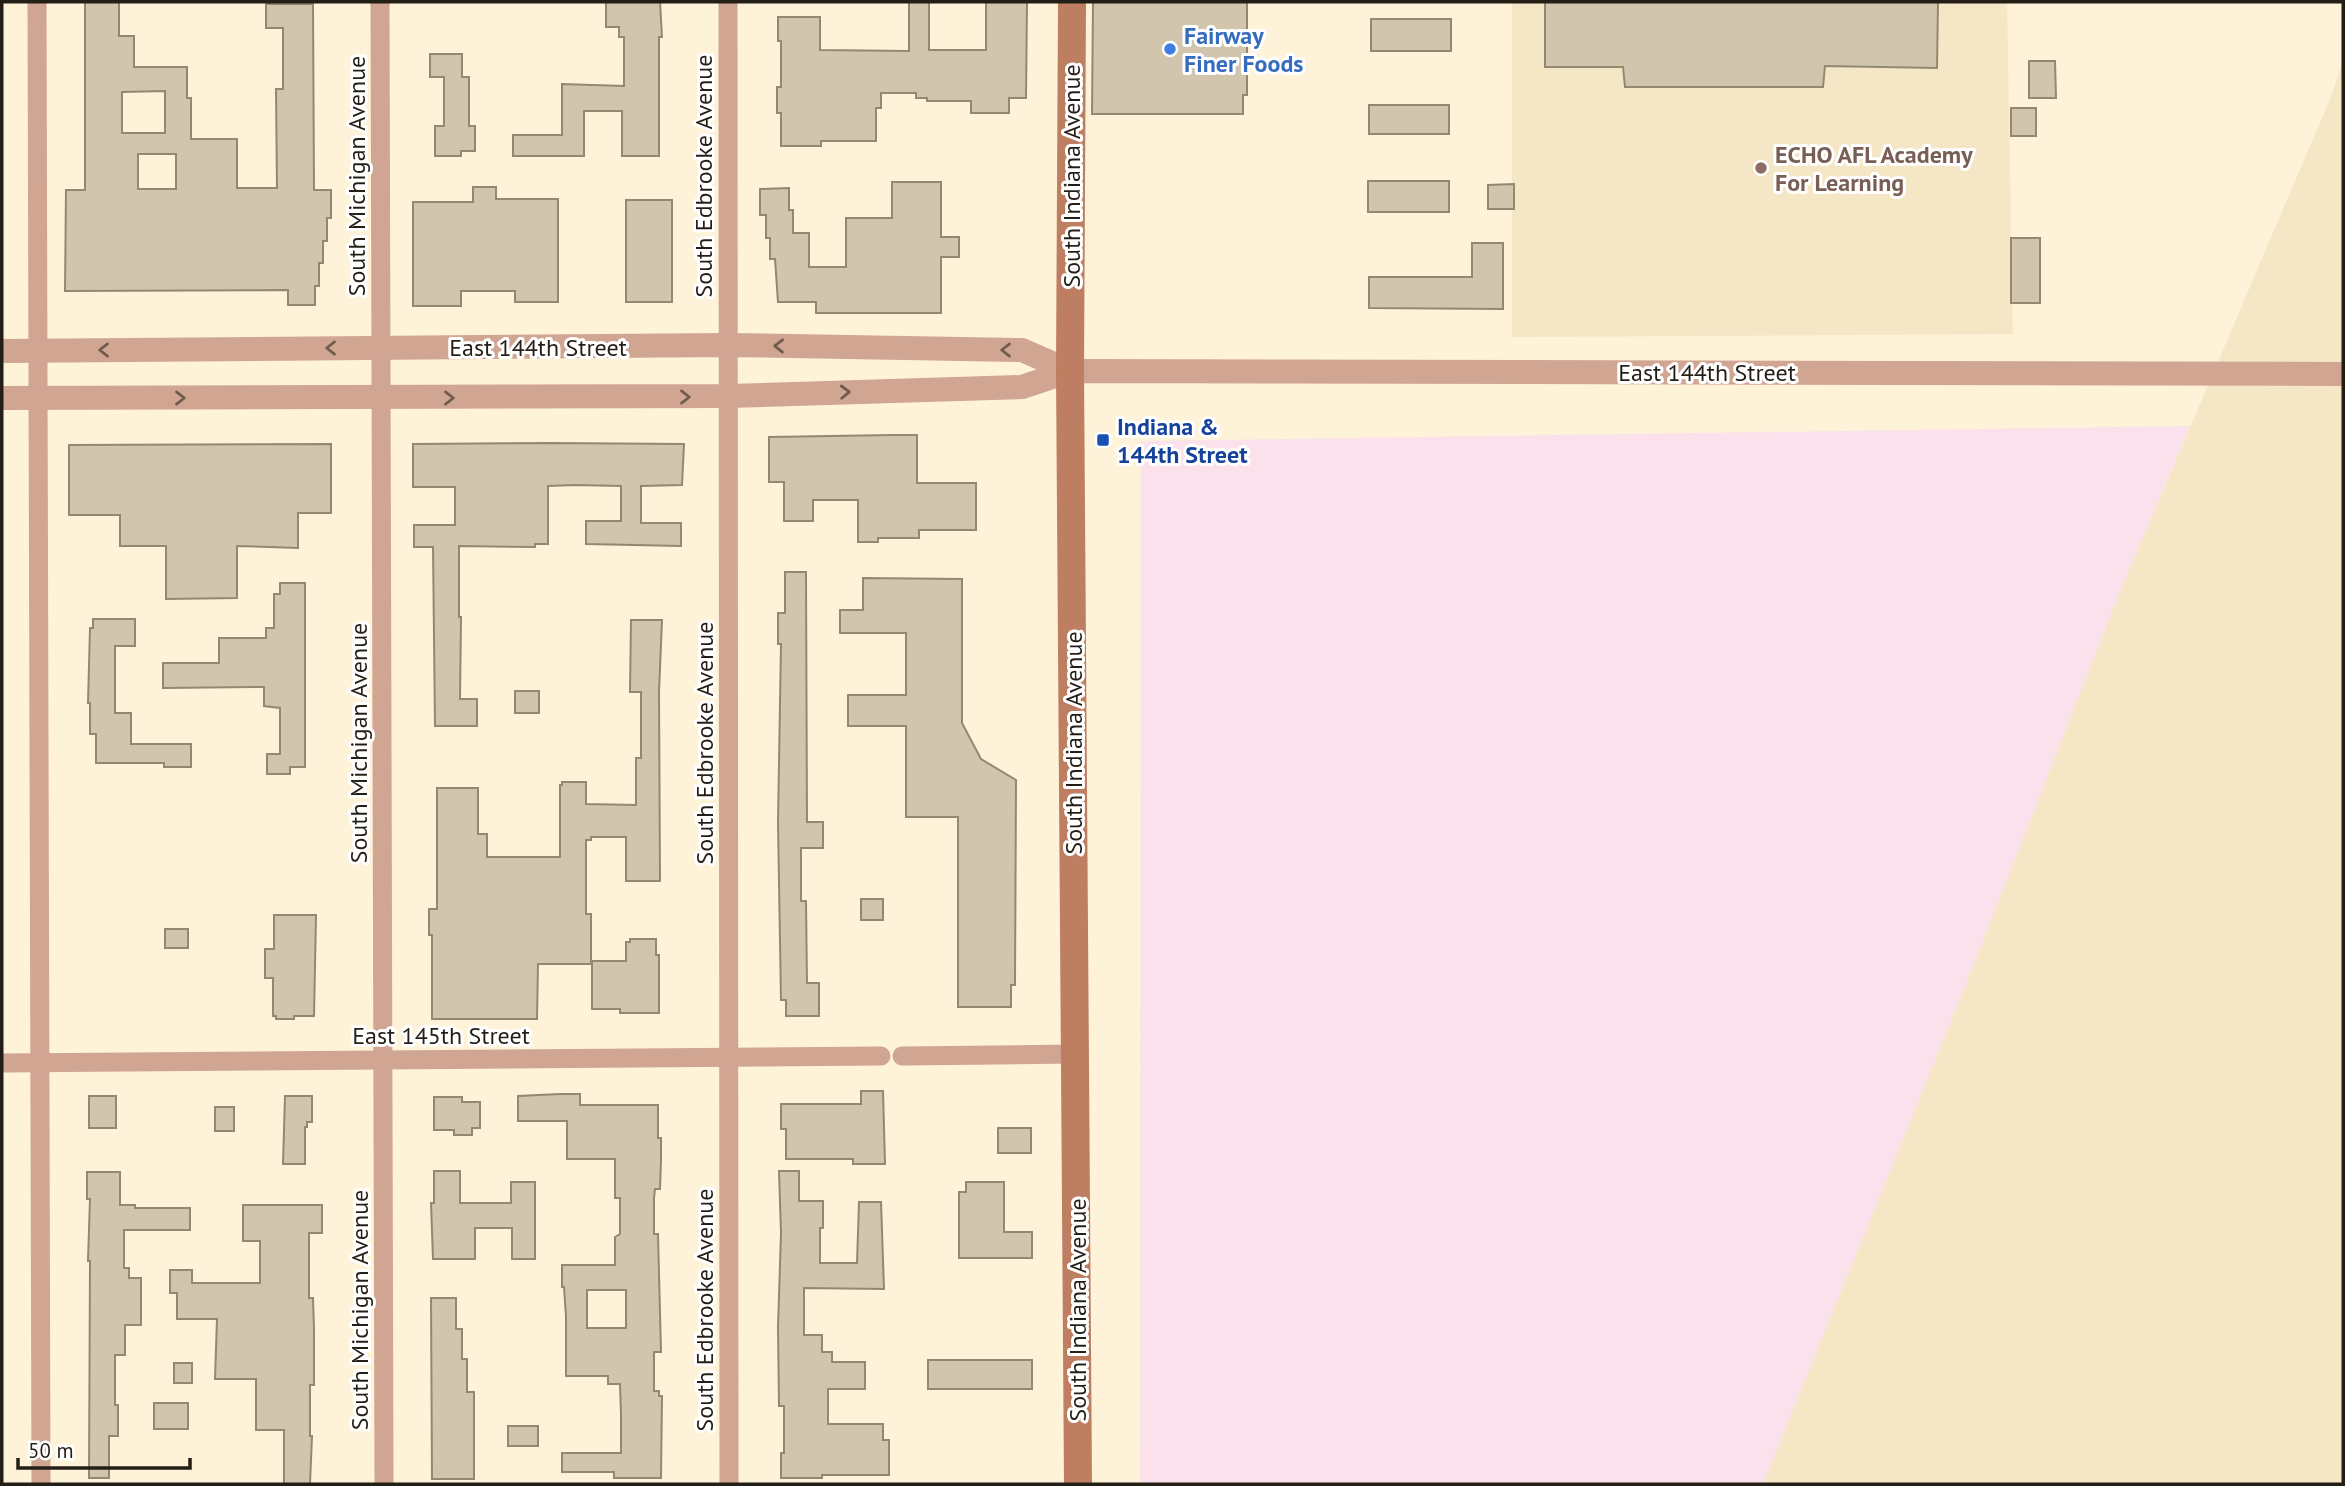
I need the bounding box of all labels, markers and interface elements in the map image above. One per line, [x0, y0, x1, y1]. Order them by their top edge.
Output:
place label: Fairway Finer Foods [1184, 20, 1303, 79]
marker: Fairway Finer Foods [1162, 41, 1178, 57]
street label: South Edbrooke Avenue [688, 55, 719, 297]
street label: South Michigan Avenue [341, 56, 372, 296]
street label: South Indiana Avenue [1056, 64, 1087, 288]
place label: ECHO AFL Academy For Learning [1775, 139, 1973, 198]
marker: ECHO AFL Academy For Learning [1753, 160, 1769, 176]
street label: East 144th Street [449, 332, 627, 363]
one-way arrow [773, 338, 784, 354]
one-way arrow [325, 341, 336, 356]
one-way arrow [98, 342, 108, 358]
one-way arrow [1001, 342, 1011, 358]
street label: East 144th Street [1618, 357, 1796, 388]
one-way arrow [840, 384, 851, 399]
one-way arrow [680, 389, 691, 405]
one-way arrow [175, 390, 186, 406]
one-way arrow [445, 390, 455, 406]
place label: Indiana & 144th Street [1117, 411, 1248, 470]
marker: Indiana & 144th Street [1095, 432, 1111, 448]
street label: South Edbrooke Avenue [689, 622, 720, 864]
street label: South Michigan Avenue [343, 623, 374, 863]
street label: South Indiana Avenue [1058, 631, 1089, 855]
street label: East 145th Street [352, 1020, 530, 1051]
street label: South Edbrooke Avenue [689, 1189, 720, 1431]
street label: South Michigan Avenue [344, 1190, 375, 1430]
street label: South Indiana Avenue [1062, 1198, 1093, 1422]
scale bar [18, 1426, 189, 1470]
text: 50 m [28, 1437, 74, 1464]

